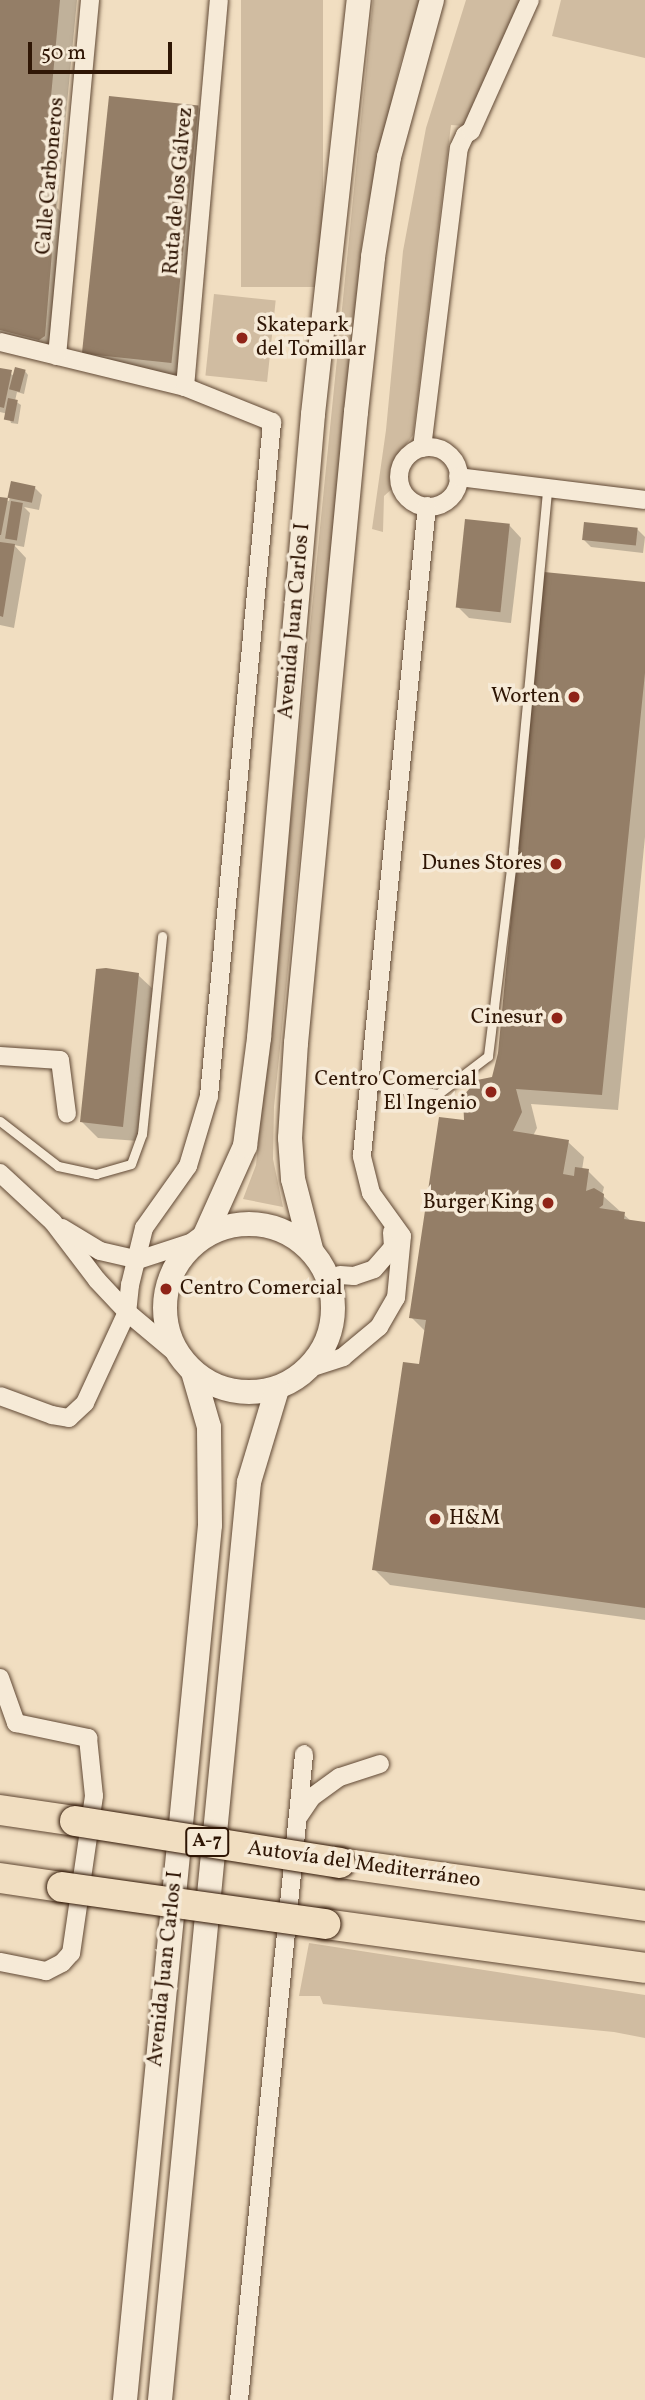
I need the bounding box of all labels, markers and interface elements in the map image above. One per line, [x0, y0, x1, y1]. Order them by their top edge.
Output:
scale bar [32, 28, 175, 72]
text: 50 m [41, 39, 86, 68]
street label: Calle Carboneros [32, 96, 70, 256]
street label: Ruta de los Gálvez [159, 106, 199, 276]
place label: Skatepark del Tomillar [256, 313, 367, 363]
marker: Skatepark del Tomillar [234, 330, 250, 346]
street label: Avenida Juan Carlos I [274, 522, 316, 720]
place label: Worten [491, 684, 560, 710]
marker: Worten [566, 689, 582, 705]
place label: Dunes Stores [421, 851, 542, 877]
marker: Dunes Stores [548, 856, 564, 872]
place label: Cinesur [471, 1005, 543, 1031]
marker: Cinesur [549, 1010, 565, 1026]
place label: Centro Comercial El Ingenio [315, 1067, 477, 1117]
marker: Centro Comercial El Ingenio [483, 1084, 499, 1100]
place label: Burger King [423, 1190, 534, 1216]
marker: Burger King [540, 1195, 556, 1211]
place label: Centro Comercial [180, 1276, 342, 1302]
marker: Centro Comercial [158, 1281, 174, 1297]
place label: H&M [449, 1506, 500, 1532]
marker: H&M [427, 1511, 443, 1527]
road number: A-7 [184, 1826, 230, 1858]
street label: Autovía del Mediterráneo [246, 1836, 482, 1894]
street label: Avenida Juan Carlos I [143, 1870, 189, 2068]

